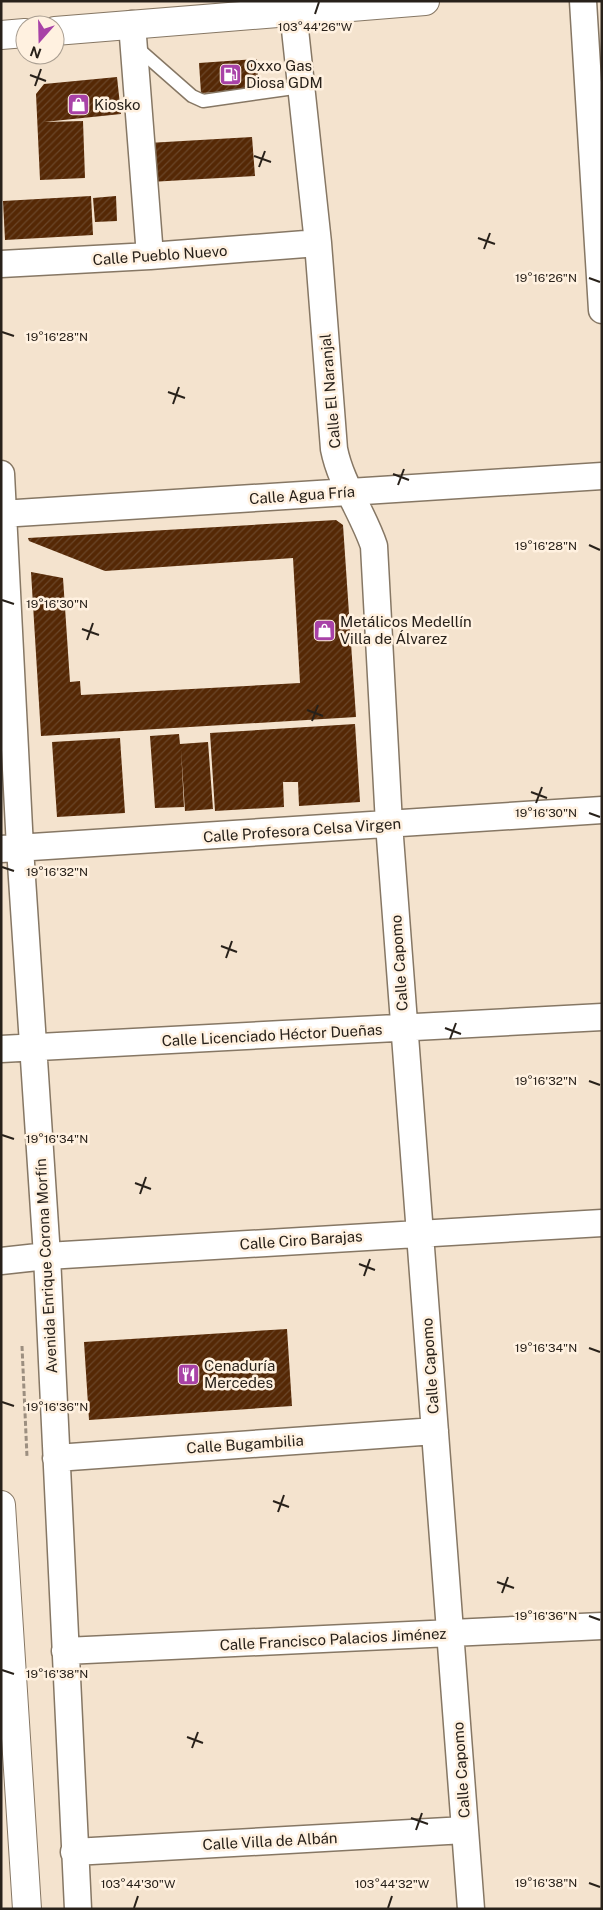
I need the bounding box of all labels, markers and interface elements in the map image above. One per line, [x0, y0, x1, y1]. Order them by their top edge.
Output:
north arrow [15, 15, 65, 65]
text: 103°44'26"W [278, 20, 353, 34]
text: N [28, 43, 43, 62]
place label: Oxxo Gas Diosa GDM [246, 57, 323, 91]
fuel station icon: Oxxo Gas Diosa GDM [218, 62, 242, 86]
shop icon: Kiosko [66, 92, 90, 116]
place label: Kiosko [94, 96, 141, 113]
street label: Calle Pueblo Nuevo [92, 242, 228, 268]
text: 19°16'26"N [515, 271, 577, 285]
text: 19°16'28"N [26, 330, 88, 344]
street label: Calle El Naranjal [317, 333, 343, 449]
street label: Calle Agua Fría [249, 483, 355, 507]
text: 19°16'28"N [515, 539, 577, 553]
text: 19°16'30"N [26, 597, 88, 611]
place label: Metálicos Medellín Villa de Álvarez [340, 613, 472, 647]
shop icon: Metálicos Medellín Villa de Álvarez [312, 618, 336, 642]
text: 19°16'30"N [515, 806, 577, 820]
street label: Calle Profesora Celsa Virgen [202, 815, 402, 845]
text: 19°16'32"N [26, 865, 88, 879]
street label: Calle Capomo [387, 914, 411, 1012]
street label: Calle Licenciado Héctor Dueñas [161, 1021, 383, 1049]
text: 19°16'32"N [515, 1074, 577, 1088]
text: 19°16'34"N [26, 1132, 88, 1146]
street label: Avenida Enrique Corona Morfín [32, 1158, 60, 1374]
street label: Calle Ciro Barajas [239, 1227, 363, 1253]
street label: Calle Capomo [418, 1317, 442, 1415]
text: 19°16'34"N [515, 1341, 577, 1355]
place label: Cenaduría Mercedes [204, 1357, 275, 1391]
restaurant icon: Cenaduría Mercedes [176, 1362, 200, 1386]
text: 19°16'36"N [26, 1400, 88, 1414]
street label: Calle Bugambilia [186, 1431, 304, 1457]
text: 19°16'36"N [515, 1609, 577, 1623]
street label: Calle Francisco Palacios Jiménez [219, 1625, 447, 1653]
text: 19°16'38"N [26, 1667, 88, 1681]
street label: Calle Capomo [449, 1721, 473, 1819]
street label: Calle Villa de Albán [202, 1829, 338, 1853]
text: 19°16'38"N [515, 1876, 577, 1890]
text: 103°44'30"W [101, 1877, 176, 1891]
text: 103°44'32"W [355, 1877, 430, 1891]

